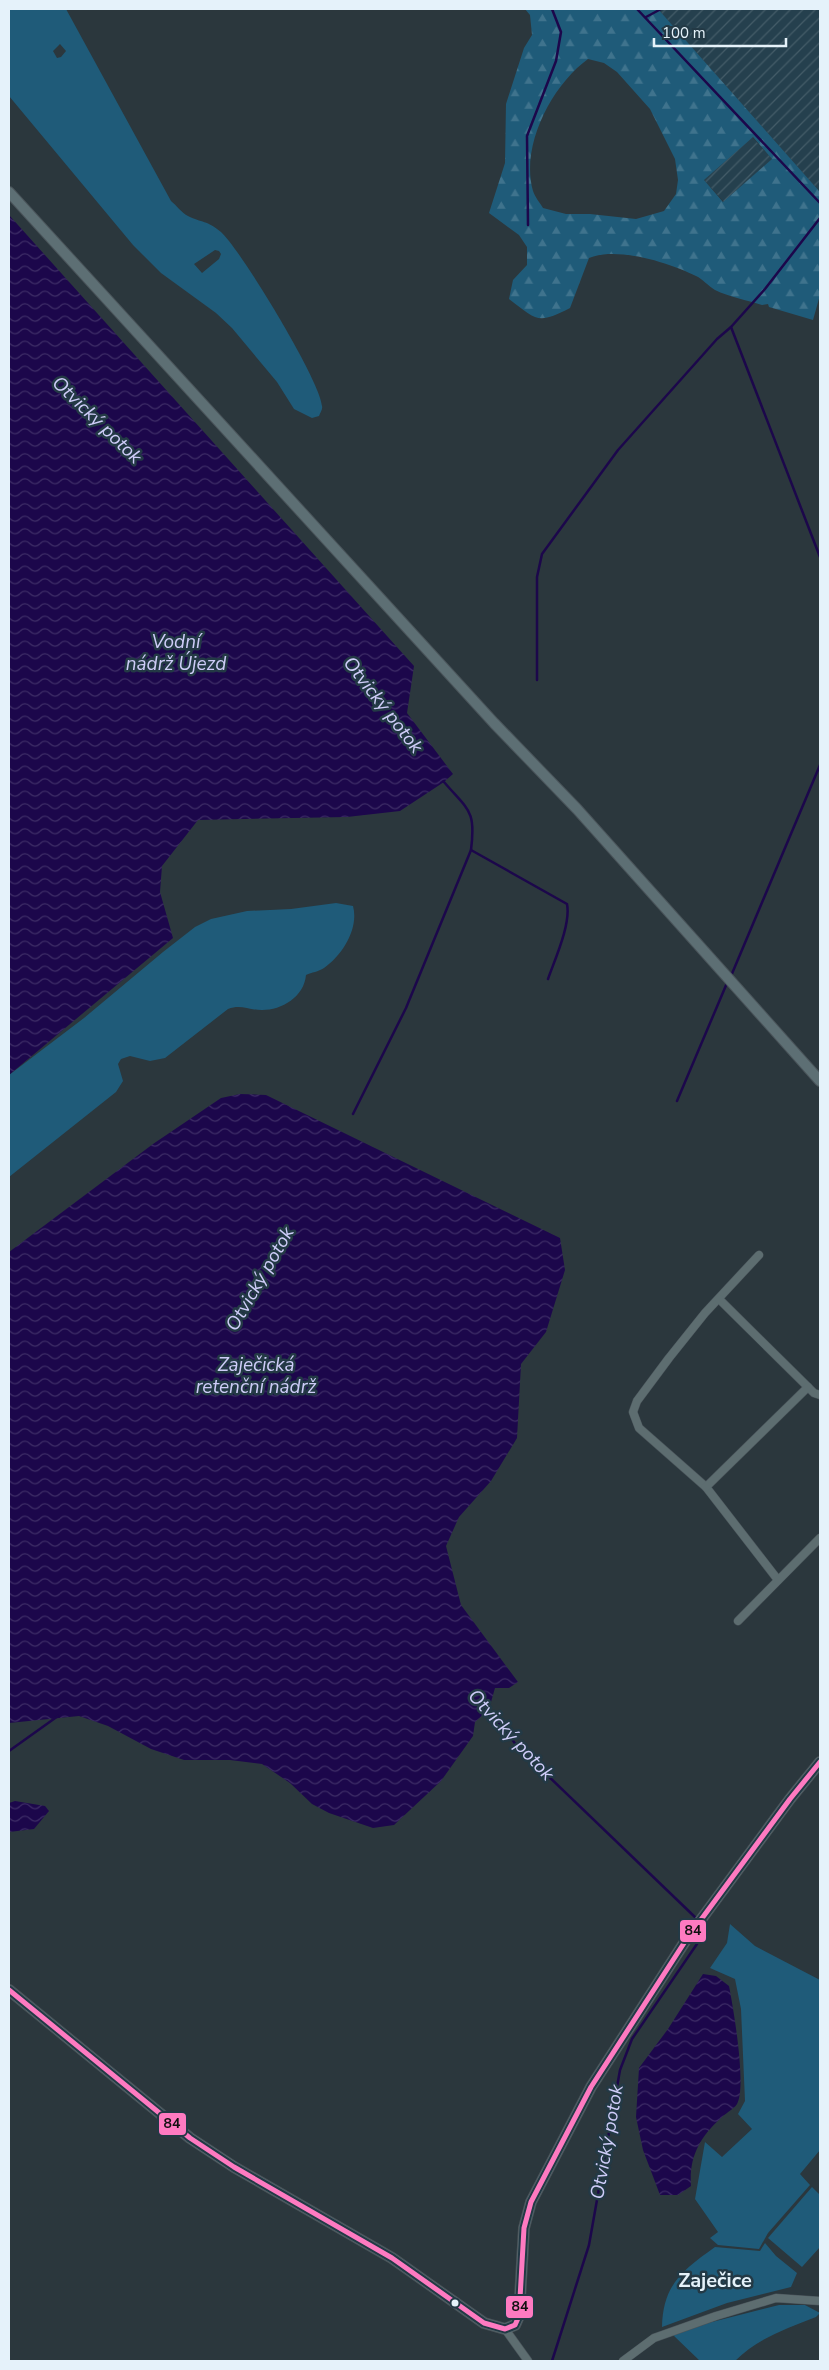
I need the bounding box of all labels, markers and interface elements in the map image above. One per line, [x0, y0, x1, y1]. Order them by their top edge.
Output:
scale bar [654, 15, 786, 47]
text: 100 m [662, 23, 706, 43]
water label: Otvický potok [46, 370, 148, 470]
water label: Vodní nádrž Újezd [126, 629, 227, 677]
water label: Otvický potok [337, 651, 429, 759]
water label: Otvický potok [220, 1222, 301, 1336]
water label: Zaječická retenční nádrž [196, 1352, 317, 1400]
water label: Otvický potok [462, 1684, 561, 1787]
line badge: 84 [679, 1919, 707, 1943]
text: 84 [685, 1921, 702, 1940]
water label: Otvický potok [584, 2082, 630, 2202]
line badge: 84 [158, 2112, 187, 2136]
text: 84 [164, 2114, 181, 2133]
district label: Zaječice [678, 2267, 752, 2294]
line badge: 84 [505, 2295, 534, 2319]
text: 84 [512, 2297, 529, 2316]
unlabelled marker [450, 2298, 460, 2308]

